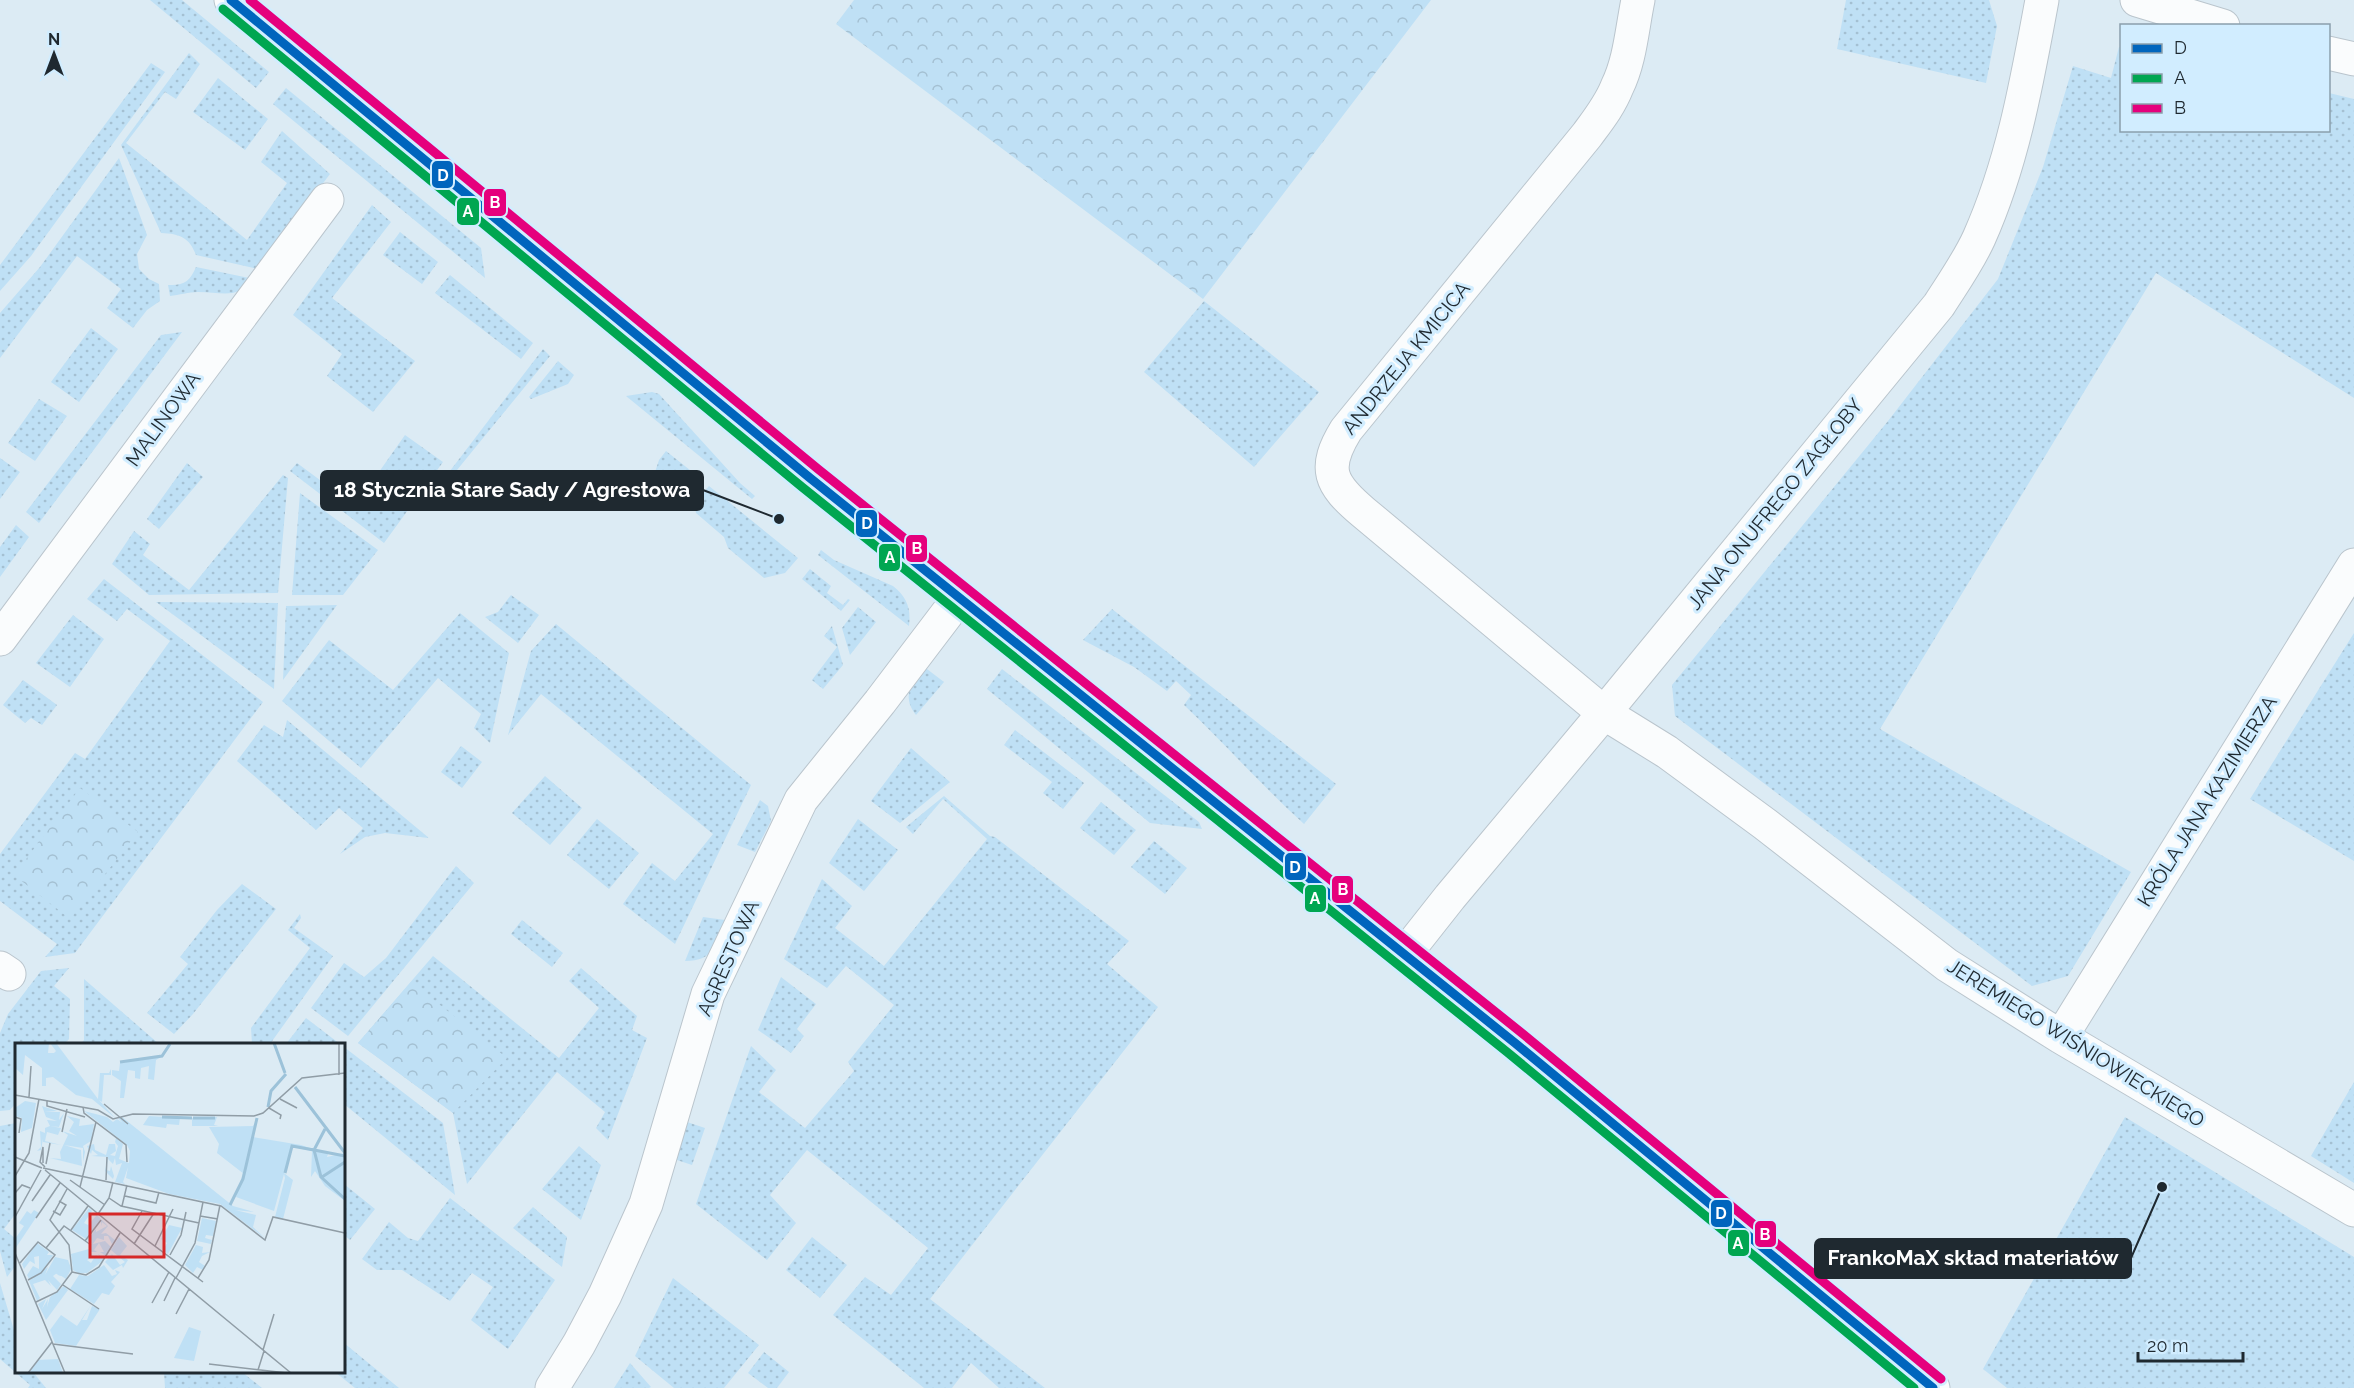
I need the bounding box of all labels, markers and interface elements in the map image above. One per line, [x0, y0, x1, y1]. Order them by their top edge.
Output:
north arrow [24, 24, 84, 84]
legend [2120, 24, 2330, 132]
text: N [48, 30, 60, 49]
text: D [2174, 37, 2187, 58]
text: A [2174, 67, 2186, 88]
text: B [2174, 97, 2186, 118]
line badge: D [431, 160, 454, 189]
text: D [437, 166, 449, 185]
line badge: B [483, 188, 507, 217]
text: B [490, 193, 501, 212]
line badge: A [456, 197, 480, 226]
text: A [463, 202, 474, 221]
street label: ANDRZEJA KMICICA [1337, 276, 1475, 439]
street label: MALINOWA [121, 367, 206, 471]
street label: JANA ONUFREGO ZAGŁOBY [1682, 394, 1868, 614]
callout: 18 Stycznia Stare Sady / Agrestowa [321, 471, 703, 510]
text: 18 Stycznia Stare Sady / Agrestowa [334, 477, 690, 502]
line badge: D [855, 509, 878, 538]
text: D [861, 514, 873, 533]
line badge: B [905, 534, 928, 563]
text: B [912, 539, 923, 558]
line badge: A [878, 543, 901, 572]
text: A [885, 548, 896, 567]
street label: KRÓLA JANA KAZIMIERZA [2132, 691, 2282, 911]
line badge: D [1284, 852, 1307, 881]
text: D [1289, 858, 1301, 877]
line badge: B [1331, 875, 1354, 904]
text: B [1338, 880, 1349, 899]
line badge: A [1304, 884, 1327, 913]
text: A [1310, 889, 1321, 908]
street label: AGRESTOWA [692, 896, 764, 1020]
street label: JEREMIEGO WIŚNIOWIECKIEGO [1943, 953, 2210, 1132]
inset map [15, 1043, 345, 1373]
line badge: D [1710, 1199, 1733, 1228]
text: D [1715, 1204, 1727, 1223]
line badge: B [1754, 1220, 1777, 1248]
text: B [1760, 1225, 1771, 1244]
line badge: A [1727, 1229, 1750, 1257]
text: A [1733, 1234, 1744, 1253]
callout: FrankoMaX skład materiałów [1815, 1239, 2131, 1278]
text: FrankoMaX skład materiałów [1827, 1245, 2119, 1270]
scale bar [2138, 1325, 2243, 1363]
text: 20 m [2147, 1335, 2189, 1356]

